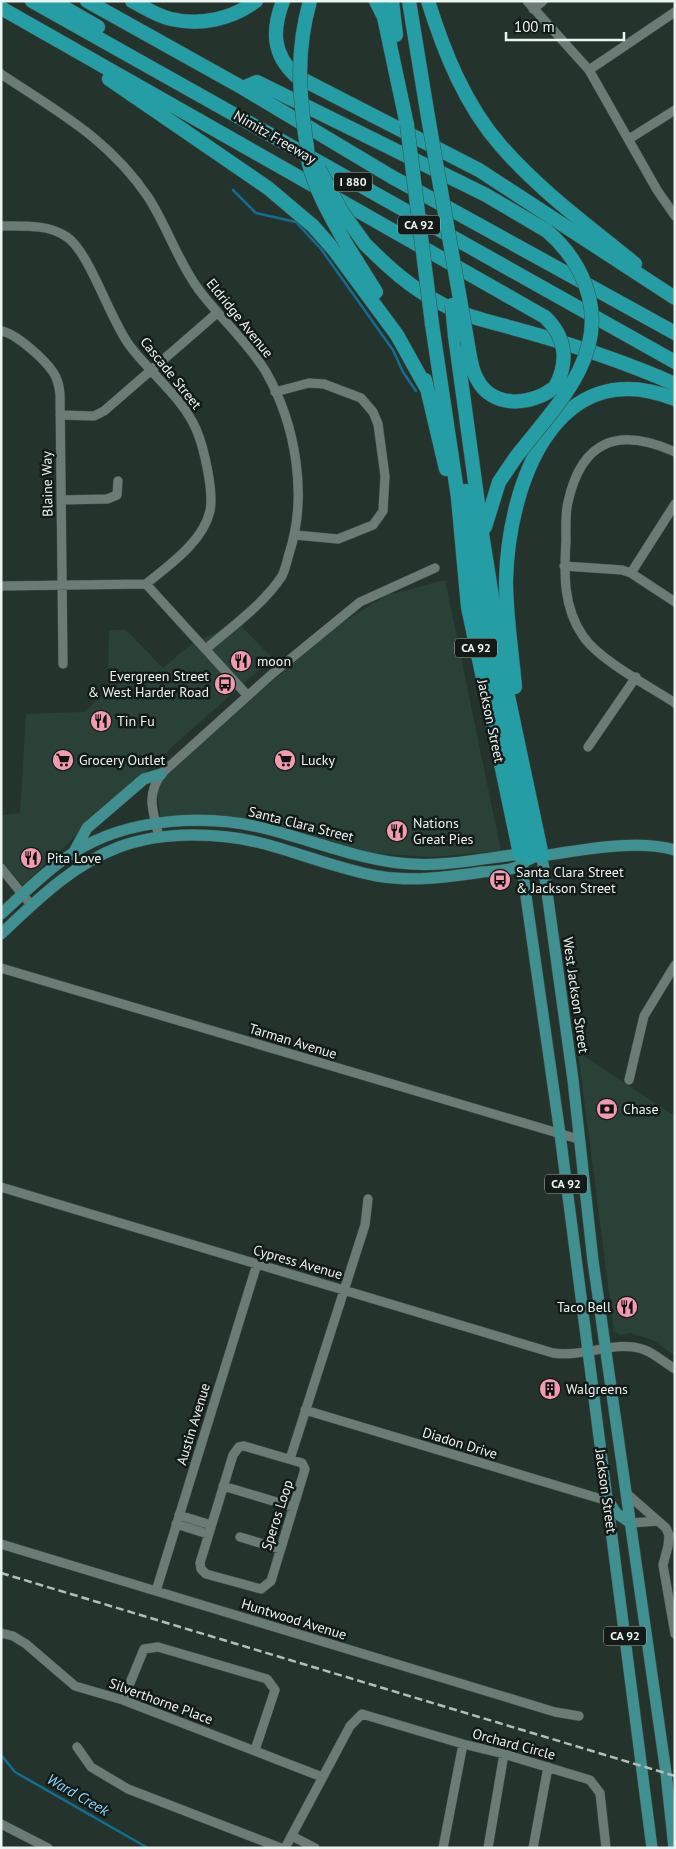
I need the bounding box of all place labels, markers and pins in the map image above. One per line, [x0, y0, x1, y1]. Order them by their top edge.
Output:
restaurant icon: moon [229, 649, 253, 673]
place label: moon [257, 652, 291, 670]
place label: Evergreen Street & West Harder Road [88, 667, 209, 701]
bus stop icon: Evergreen Street & West Harder Road [213, 672, 237, 696]
restaurant icon: Tin Fu [89, 709, 113, 733]
place label: Tin Fu [117, 712, 155, 730]
supermarket icon: Grocery Outlet [51, 748, 75, 772]
supermarket icon: Lucky [273, 748, 297, 772]
place label: Grocery Outlet [79, 751, 166, 769]
place label: Lucky [301, 751, 335, 769]
place label: Nations Great Pies [413, 814, 474, 848]
restaurant icon: Nations Great Pies [385, 819, 409, 843]
restaurant icon: Pita Love [19, 846, 43, 870]
place label: Pita Love [47, 849, 101, 867]
place label: Santa Clara Street & Jackson Street [516, 863, 624, 897]
bus stop icon: Santa Clara Street & Jackson Street [488, 868, 512, 892]
bank icon: Chase [595, 1097, 619, 1121]
place label: Chase [623, 1100, 659, 1118]
restaurant icon: Taco Bell [615, 1295, 639, 1319]
place label: Taco Bell [557, 1298, 611, 1316]
building icon: Walgreens [538, 1377, 562, 1401]
place label: Walgreens [566, 1380, 628, 1398]

